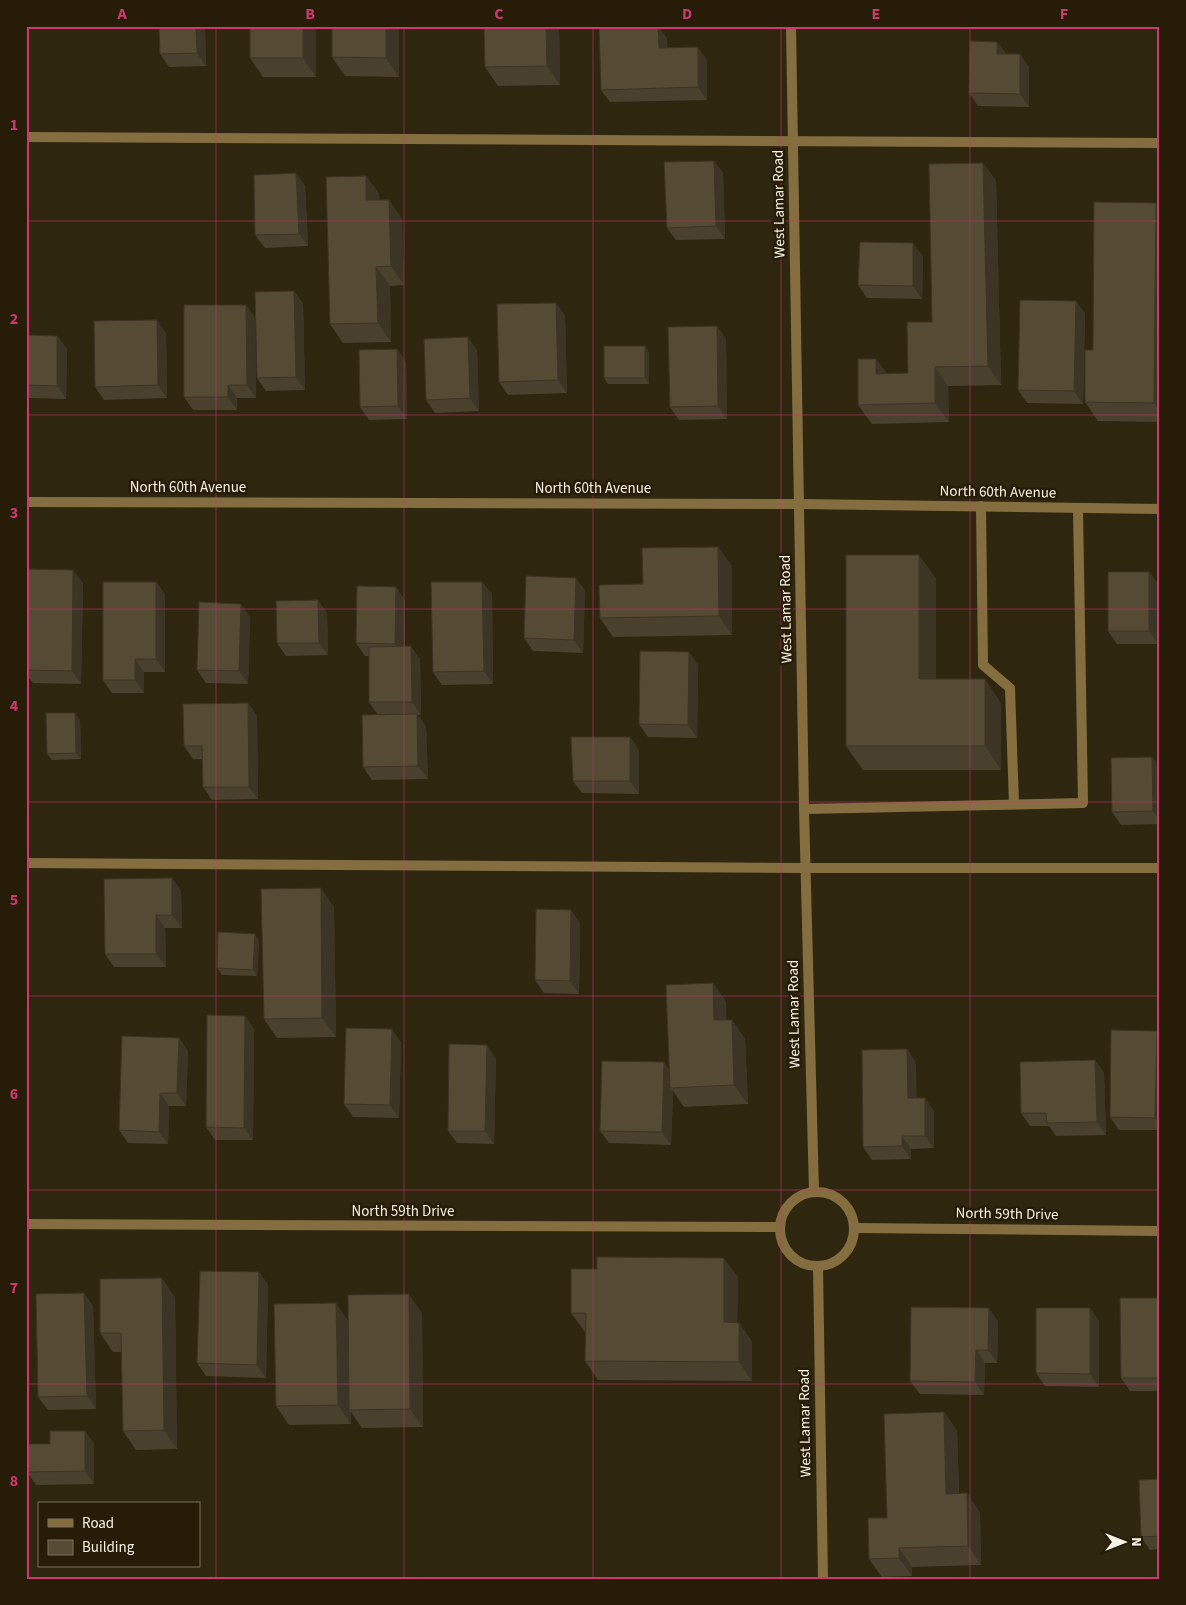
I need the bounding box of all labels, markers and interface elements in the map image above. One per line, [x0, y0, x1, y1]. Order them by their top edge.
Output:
text: A [116, 3, 127, 25]
text: B [305, 3, 315, 25]
text: C [494, 3, 504, 25]
text: D [682, 3, 692, 25]
text: E [872, 3, 880, 25]
text: F [1060, 3, 1068, 25]
text: 1 [10, 114, 18, 136]
street label: West Lamar Road [768, 150, 790, 258]
text: 2 [10, 308, 18, 330]
street label: North 60th Avenue [130, 477, 246, 498]
street label: North 60th Avenue [535, 478, 651, 499]
street label: North 60th Avenue [940, 480, 1056, 504]
text: 3 [10, 502, 18, 524]
street label: West Lamar Road [775, 555, 797, 663]
text: 4 [10, 695, 19, 717]
text: 5 [10, 889, 18, 911]
street label: West Lamar Road [783, 960, 805, 1068]
text: 6 [10, 1083, 18, 1105]
street label: North 59th Drive [352, 1201, 454, 1222]
street label: North 59th Drive [955, 1203, 1059, 1225]
text: 7 [10, 1277, 18, 1299]
street label: West Lamar Road [794, 1369, 816, 1477]
text: 8 [10, 1470, 18, 1492]
legend [38, 1502, 200, 1568]
text: Road [82, 1513, 114, 1534]
north arrow [1098, 1518, 1148, 1568]
text: Building [82, 1537, 135, 1558]
text: N [1126, 1537, 1146, 1547]

